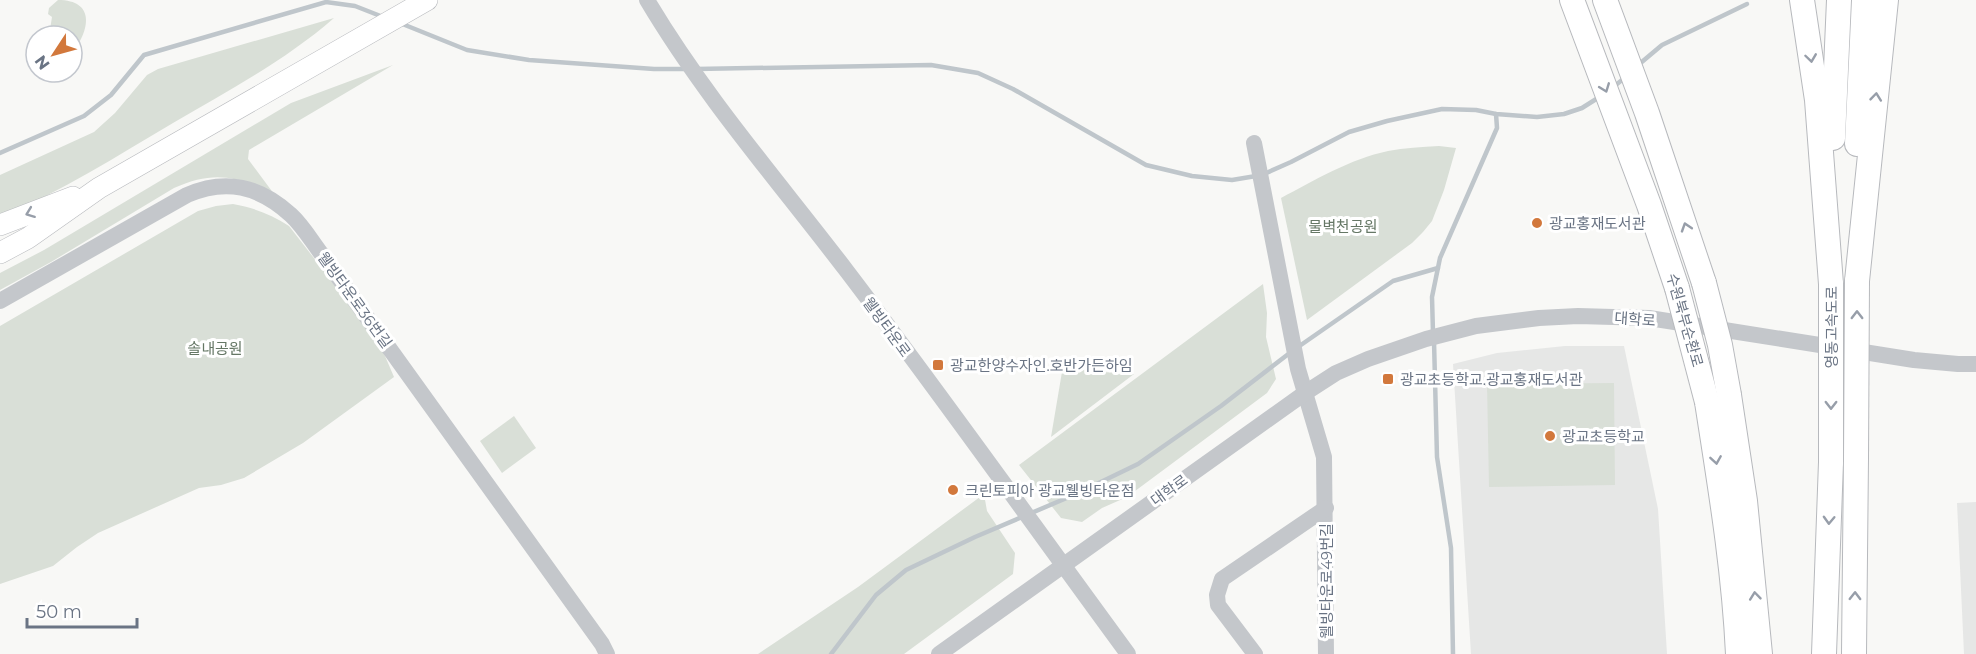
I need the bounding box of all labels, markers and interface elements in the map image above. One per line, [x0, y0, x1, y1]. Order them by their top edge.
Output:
north arrow [24, 24, 84, 84]
text: N [31, 52, 54, 73]
one-way arrow [1805, 53, 1817, 62]
one-way arrow [1597, 83, 1610, 93]
one-way arrow [1869, 93, 1882, 102]
one-way arrow [25, 206, 35, 219]
place label: 광교홍재도서관 [1549, 214, 1646, 233]
marker: 광교홍재도서관 [1530, 216, 1544, 230]
park label: 물벽천공원 [1308, 217, 1378, 236]
one-way arrow [1681, 222, 1693, 233]
street label: 웰빙타운로36번길 [314, 248, 396, 352]
street label: 수원북부순환로 [1663, 271, 1707, 369]
street label: 영동고속도로 [1822, 286, 1841, 368]
street label: 웰빙타운로 [859, 293, 915, 361]
street label: 대학로 [1614, 308, 1656, 330]
one-way arrow [1851, 311, 1863, 320]
park label: 솔내공원 [187, 339, 243, 358]
place label: 광교한양수자인.호반가든하임 [950, 356, 1133, 375]
marker: 광교한양수자인.호반가든하임 [931, 358, 945, 372]
place label: 광교초등학교.광교홍재도서관 [1400, 370, 1583, 389]
marker: 광교초등학교.광교홍재도서관 [1381, 372, 1395, 386]
one-way arrow [1825, 401, 1837, 410]
place label: 광교초등학교 [1562, 427, 1645, 446]
marker: 광교초등학교 [1543, 429, 1557, 443]
one-way arrow [1710, 455, 1722, 465]
street label: 대학로 [1147, 470, 1191, 510]
place label: 크린토피아 광교웰빙타운점 [965, 481, 1135, 500]
marker: 크린토피아 광교웰빙타운점 [946, 483, 960, 497]
one-way arrow [1822, 515, 1835, 524]
street label: 웰빙타운로49번길 [1317, 523, 1336, 639]
scale bar [27, 591, 136, 629]
one-way arrow [1749, 591, 1762, 600]
one-way arrow [1849, 591, 1861, 600]
text: 50 m [36, 601, 82, 623]

